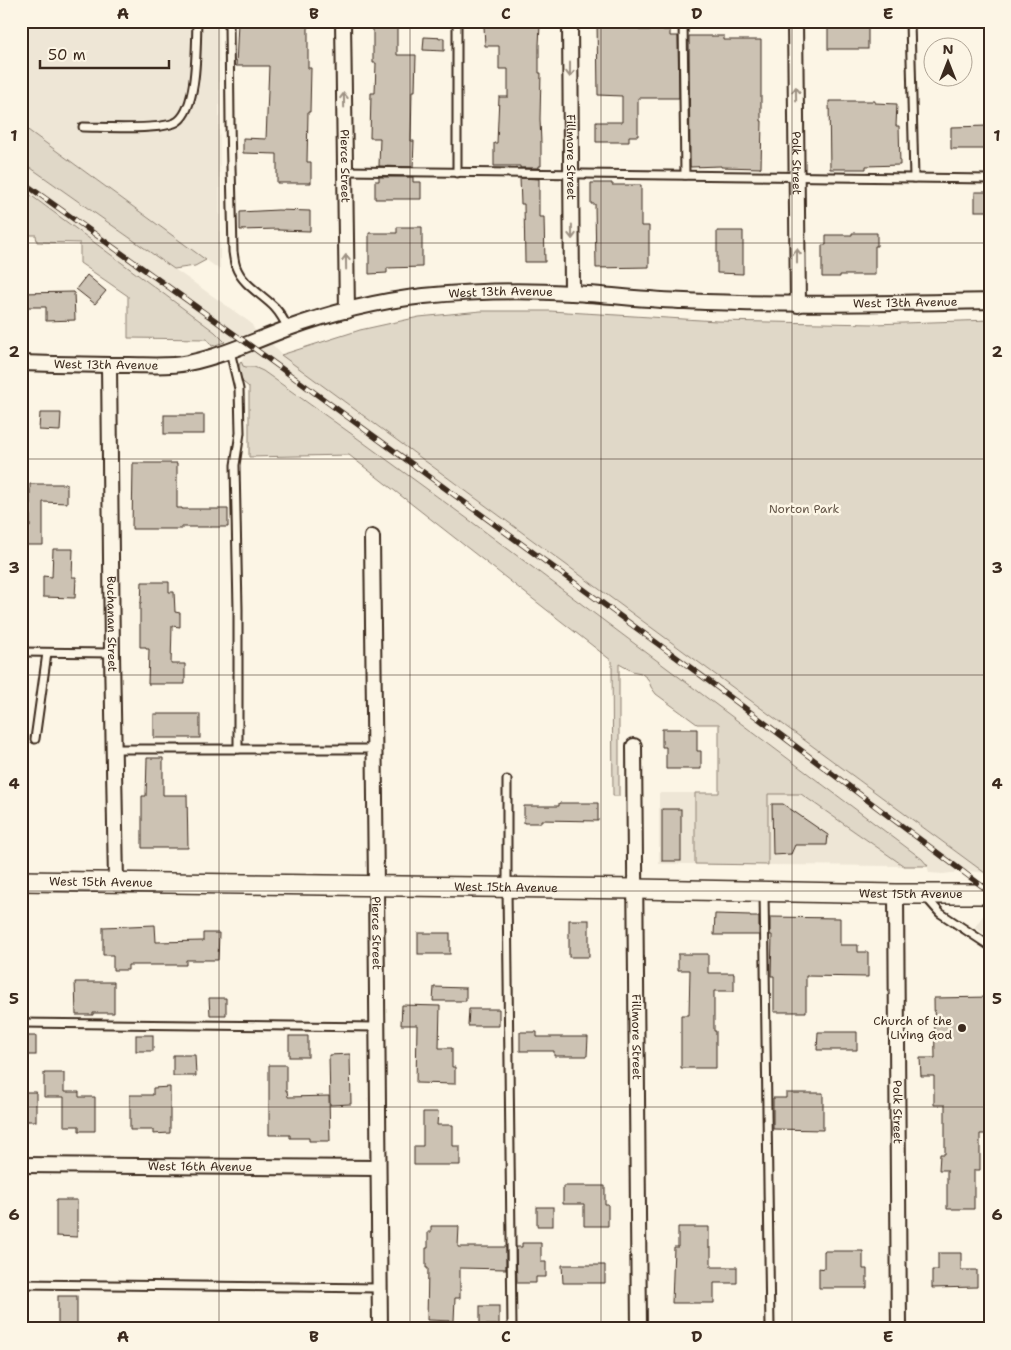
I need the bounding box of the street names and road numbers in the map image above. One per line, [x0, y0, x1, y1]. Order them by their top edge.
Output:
street label: Fillmore Street [563, 114, 579, 200]
street label: Pierce Street [336, 129, 354, 203]
street label: Polk Street [788, 131, 805, 195]
street label: West 13th Avenue [448, 283, 553, 302]
street label: West 13th Avenue [853, 294, 958, 311]
street label: West 13th Avenue [54, 356, 159, 374]
street label: Buchanan Street [103, 576, 120, 672]
street label: West 15th Avenue [49, 873, 153, 891]
street label: West 15th Avenue [454, 879, 558, 896]
street label: West 15th Avenue [859, 885, 963, 902]
street label: Pierce Street [368, 896, 385, 970]
street label: Fillmore Street [628, 994, 645, 1080]
street label: Polk Street [889, 1080, 906, 1144]
street label: West 16th Avenue [148, 1158, 253, 1175]

